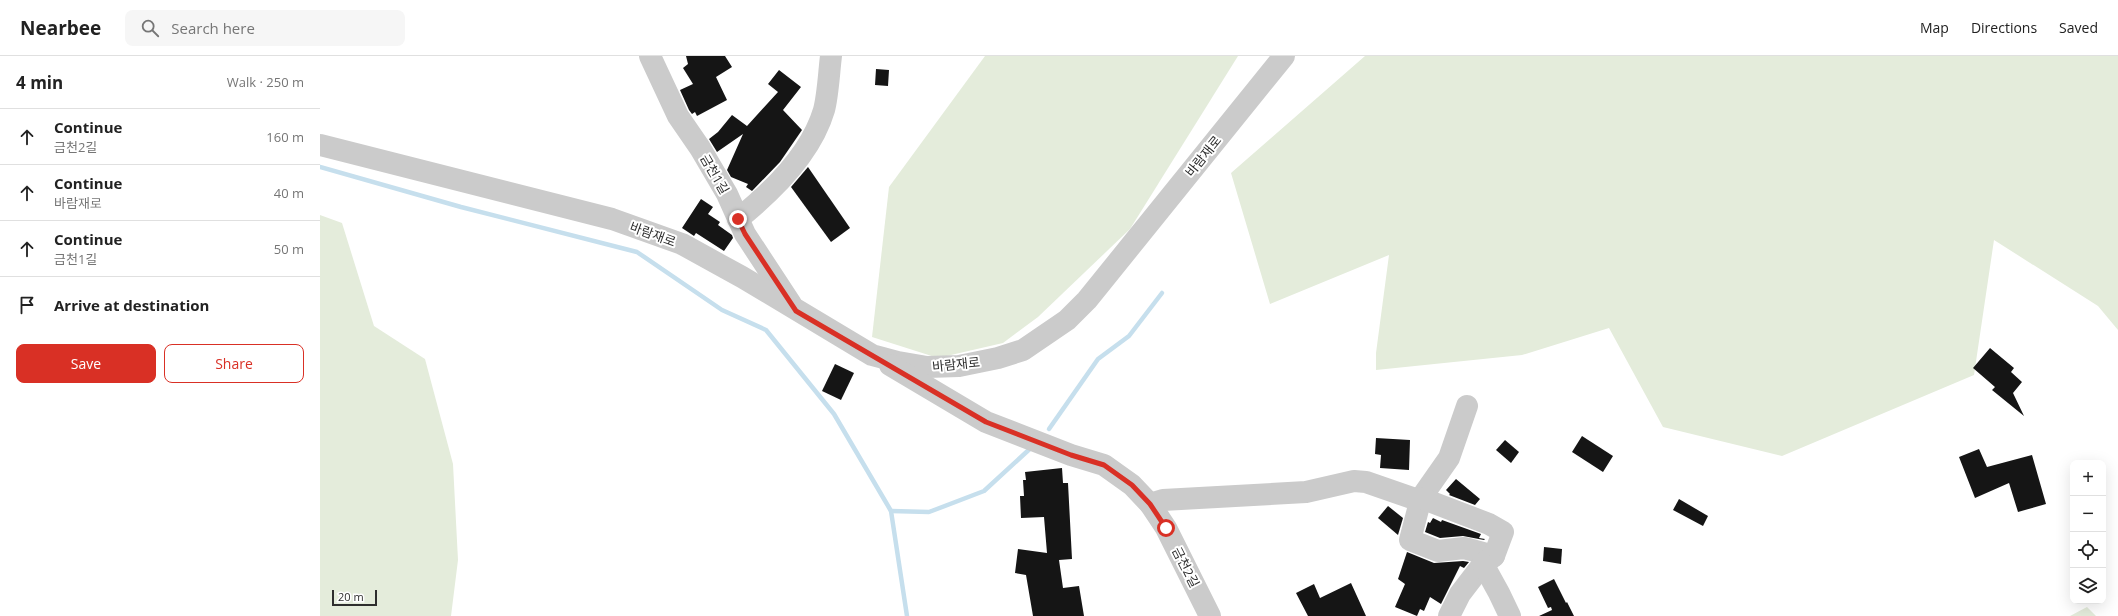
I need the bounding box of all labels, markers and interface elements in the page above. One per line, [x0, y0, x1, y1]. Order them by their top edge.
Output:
search box [125, 10, 405, 46]
text: Nearbee [20, 15, 101, 41]
icon: search [139, 17, 161, 39]
text: Search here [171, 18, 255, 38]
text: Map [1920, 18, 1949, 37]
text: Directions [1971, 18, 2037, 37]
text: Saved [2059, 18, 2098, 37]
text: 4 min [16, 71, 63, 94]
text: Walk · 250 m [227, 73, 304, 91]
text: Continue [54, 117, 122, 137]
icon: ahead [16, 126, 38, 148]
text: 160 m [266, 128, 304, 146]
street label: 바람재로 [1181, 132, 1225, 180]
text: 금천2길 [54, 138, 97, 156]
street label: 금천1길 [696, 151, 734, 197]
text: Continue [54, 173, 122, 193]
icon: ahead [16, 182, 38, 204]
text: 40 m [274, 184, 304, 202]
text: 바람재로 [54, 194, 102, 212]
route end [729, 210, 747, 228]
street label: 바람재로 [627, 217, 679, 251]
text: Continue [54, 229, 122, 249]
icon: ahead [16, 238, 38, 260]
text: 50 m [274, 240, 304, 258]
text: 금천1길 [54, 250, 97, 268]
icon: arrive [16, 294, 38, 316]
text: Arrive at destination [54, 295, 209, 315]
button: Save [16, 344, 156, 383]
button: Share [164, 344, 304, 383]
street label: 바람재로 [931, 353, 981, 375]
map controls [2070, 460, 2106, 604]
button: + [2070, 460, 2106, 496]
button: − [2070, 496, 2106, 532]
route start [1157, 519, 1175, 537]
button: locate [2070, 532, 2106, 568]
street label: 금천2길 [1168, 544, 1204, 590]
button: layers [2070, 568, 2106, 604]
scale bar [332, 588, 377, 607]
text: 20 m [338, 589, 364, 604]

